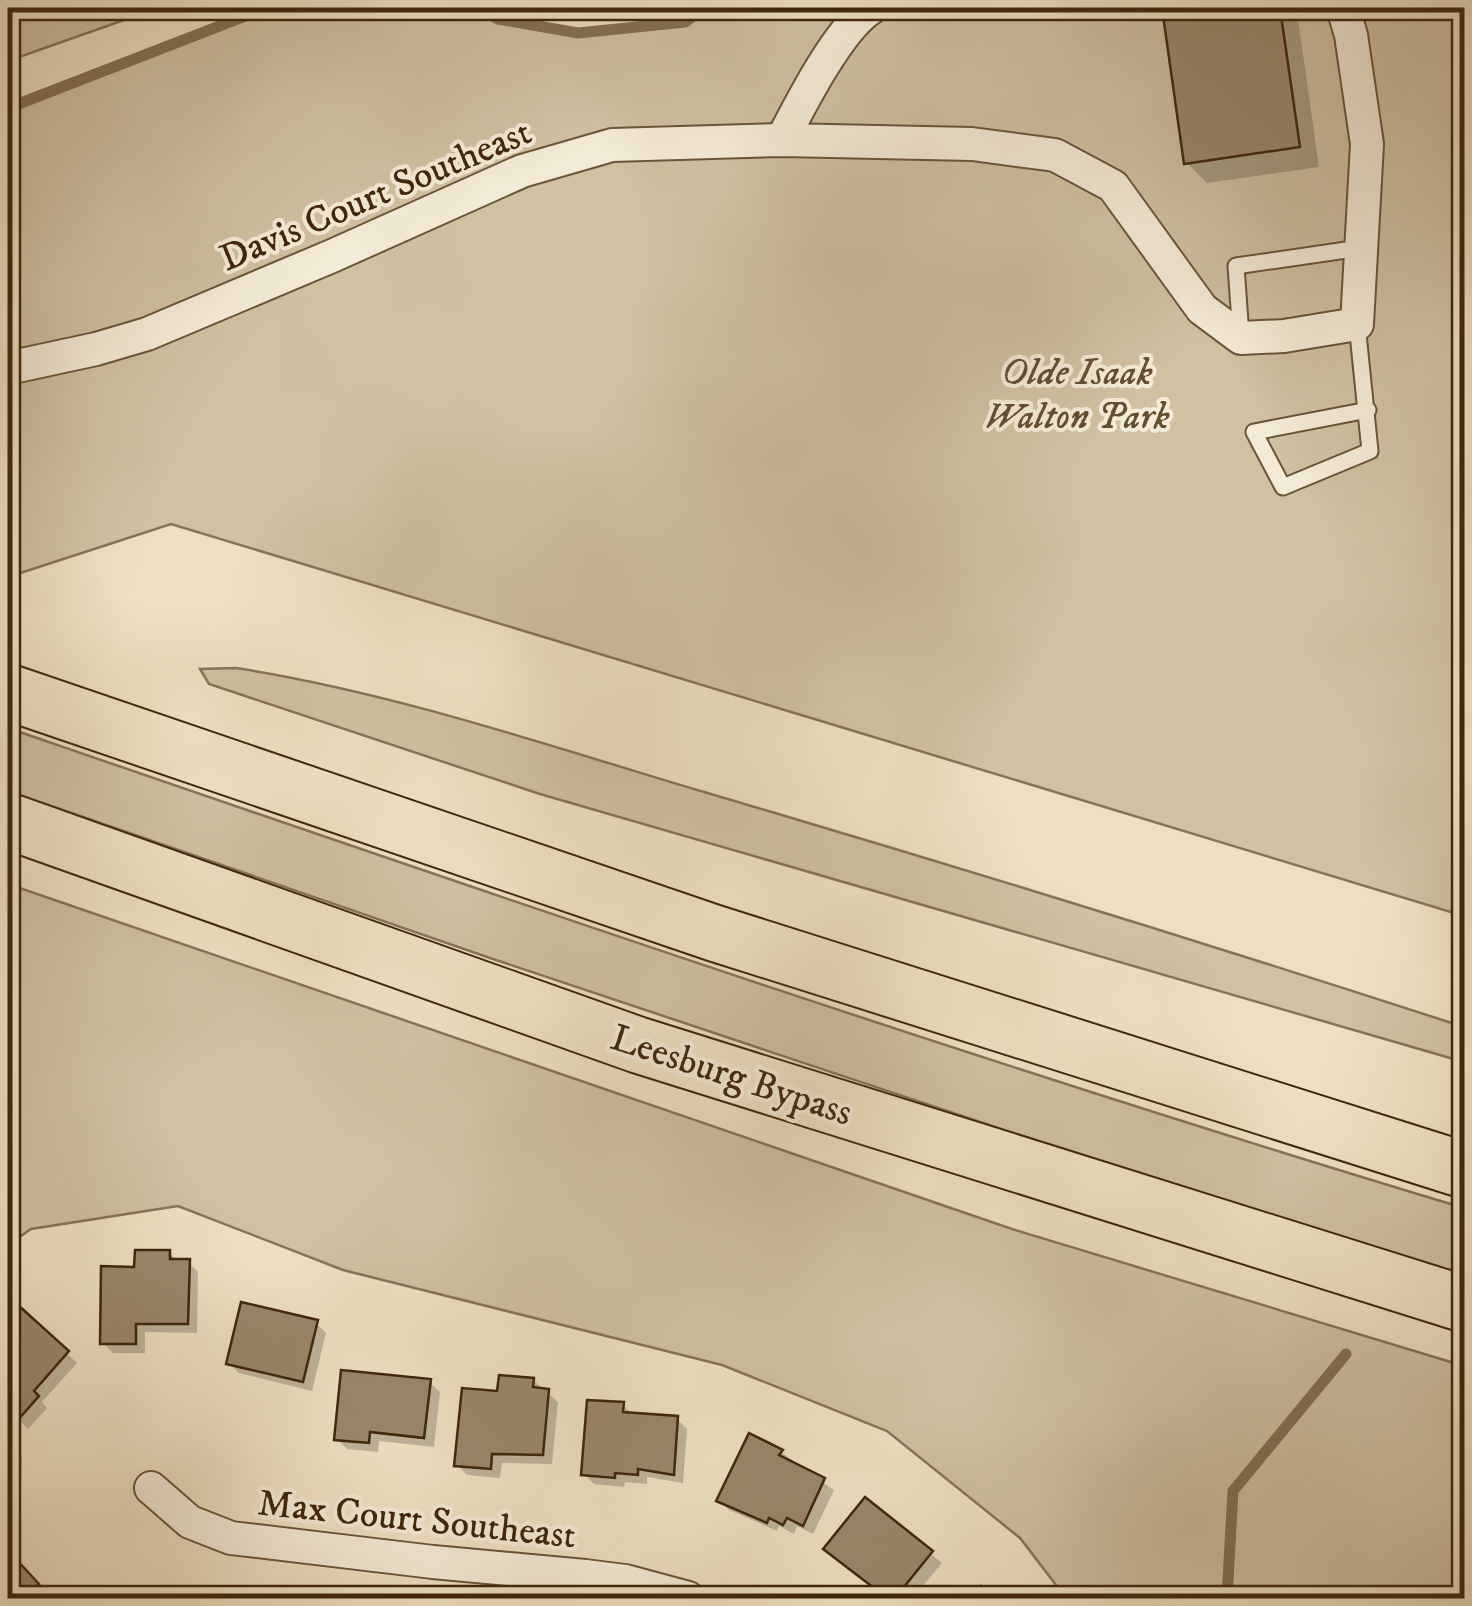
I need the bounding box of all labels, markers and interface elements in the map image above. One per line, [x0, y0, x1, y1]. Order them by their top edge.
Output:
street label: Davis Court Southeast [213, 109, 539, 283]
park label: Olde Isaak Walton Park [984, 349, 1170, 441]
street label: Leesburg Bypass [605, 1014, 858, 1138]
street label: Max Court Southeast [255, 1479, 578, 1561]

